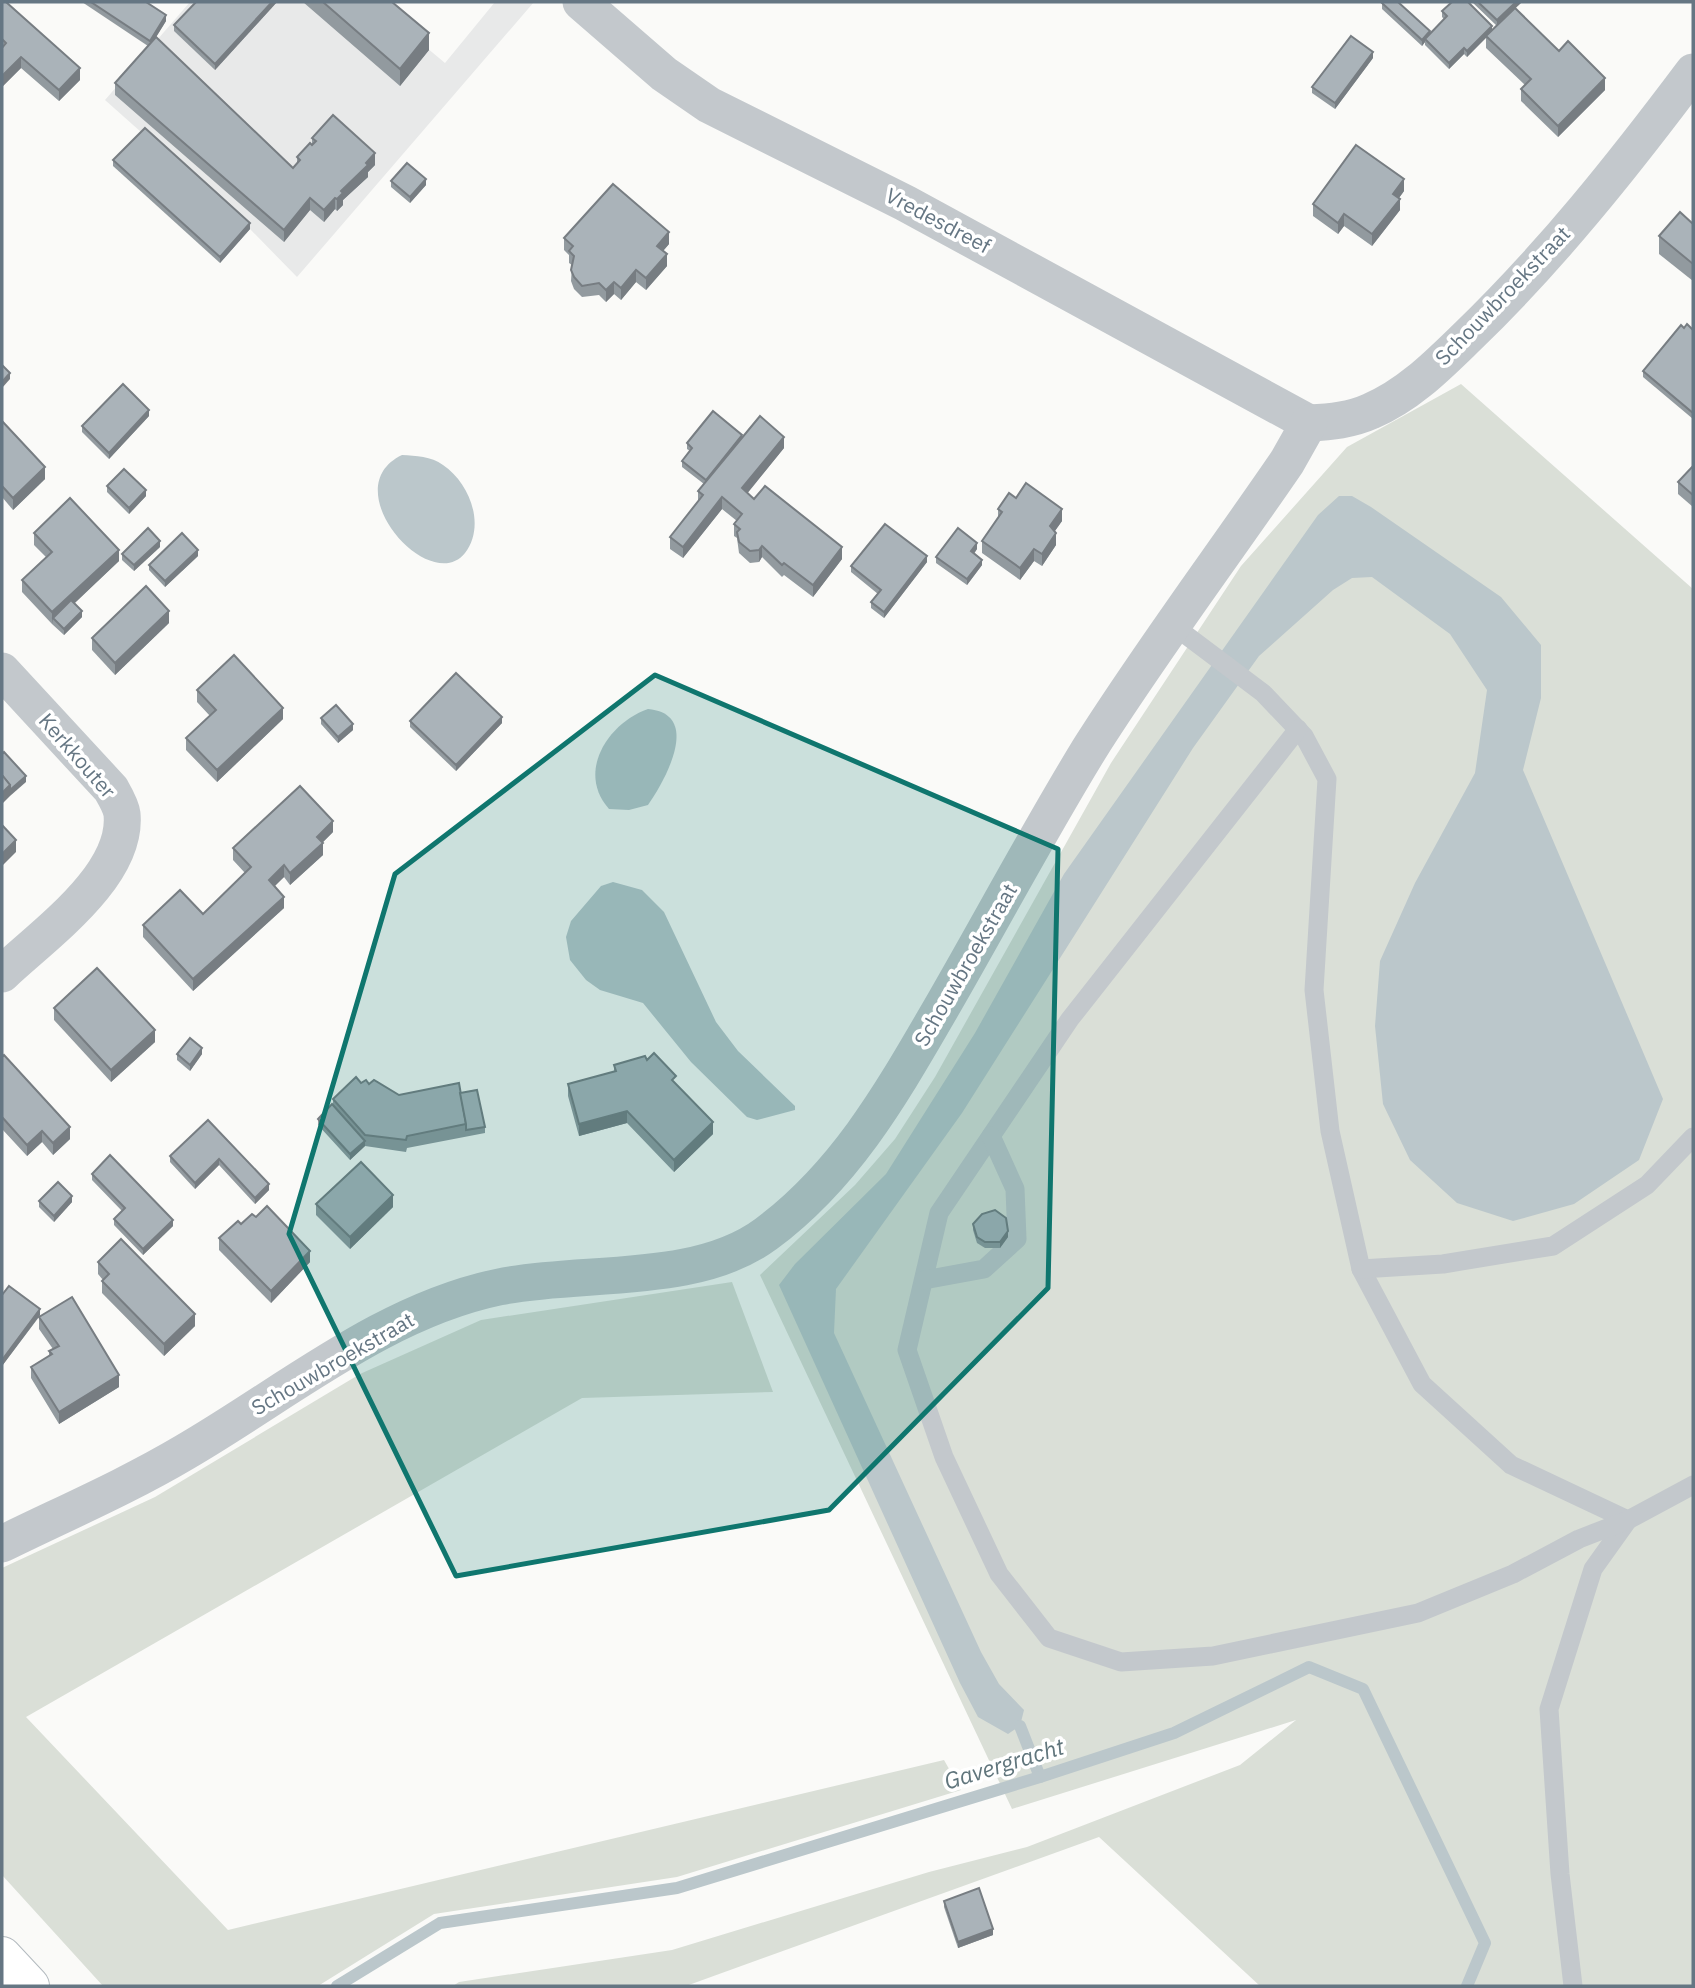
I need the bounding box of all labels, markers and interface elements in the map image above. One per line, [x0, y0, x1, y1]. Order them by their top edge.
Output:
street label: Vredesdreef [881, 181, 996, 260]
street label: Schouwbroekstraat [1429, 220, 1576, 371]
street label: Kerkkouter [33, 707, 123, 804]
street label: Schouwbroekstraat [907, 878, 1023, 1051]
street label: Schouwbroekstraat [246, 1305, 419, 1421]
water label: Gavergracht [940, 1730, 1068, 1795]

